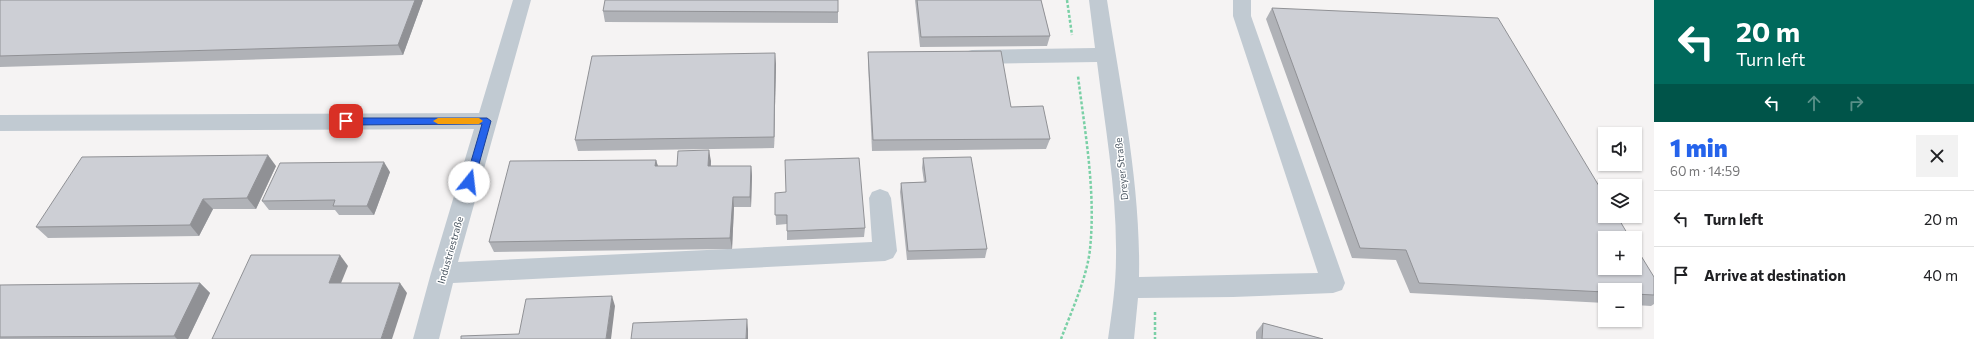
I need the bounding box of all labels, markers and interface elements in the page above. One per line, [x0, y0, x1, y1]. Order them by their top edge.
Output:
text: 20 m [1736, 14, 1800, 48]
icon: left [1670, 16, 1722, 68]
text: Turn left [1736, 48, 1805, 70]
icon: left [1761, 92, 1783, 114]
icon: ahead [1803, 92, 1825, 114]
icon: right [1845, 92, 1867, 114]
pin [329, 104, 363, 138]
icon: arrive [335, 110, 357, 132]
map controls [1598, 127, 1642, 327]
button: sound [1598, 127, 1642, 171]
text: 1 min [1670, 133, 1728, 162]
button: close [1916, 135, 1958, 177]
street label: Dreyer Straße [1112, 137, 1130, 201]
position arrow [448, 161, 490, 203]
text: 60 m · 14:59 [1670, 163, 1740, 179]
button: layers [1598, 179, 1642, 223]
icon: left [1670, 208, 1692, 230]
text: Turn left [1704, 210, 1763, 228]
text: 20 m [1924, 210, 1958, 228]
street label: Industriestraße [435, 215, 465, 285]
button: + [1598, 231, 1642, 275]
icon: arrive [1670, 264, 1692, 286]
text: Arrive at destination [1704, 266, 1846, 284]
text: 40 m [1923, 266, 1958, 284]
button: − [1598, 283, 1642, 327]

